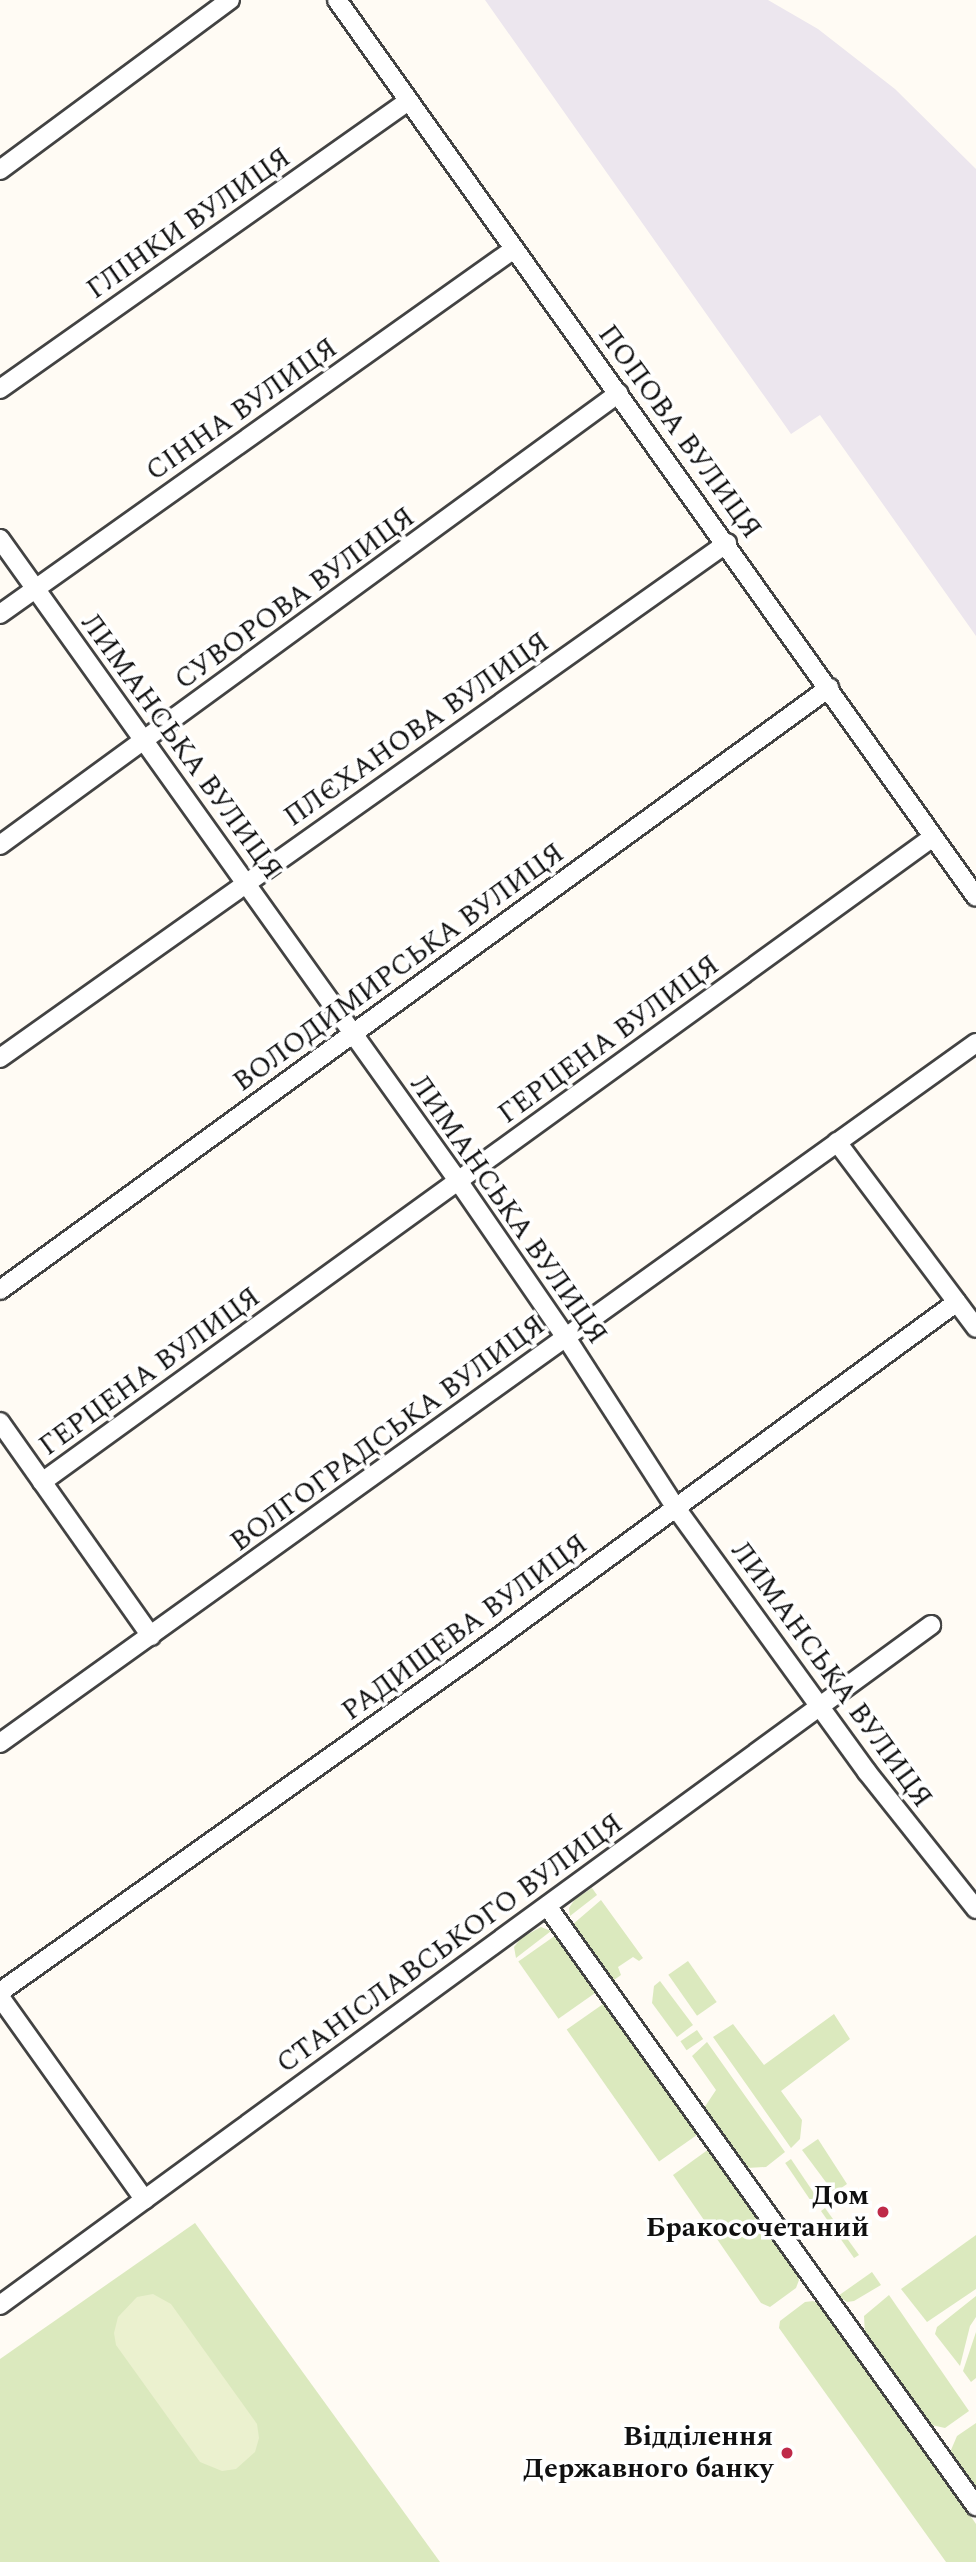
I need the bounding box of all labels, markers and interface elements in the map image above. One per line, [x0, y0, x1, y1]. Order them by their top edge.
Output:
street label: ГЛІНКИ ВУЛИЦЯ [81, 141, 297, 307]
street label: ПОПОВА ВУЛИЦЯ [590, 319, 768, 545]
street label: СІННА ВУЛИЦЯ [140, 331, 344, 489]
street label: СУВОРОВА ВУЛИЦЯ [169, 501, 421, 697]
street label: ЛИМАНСЬКА ВУЛИЦЯ [73, 607, 289, 887]
street label: ПЛЄХАНОВА ВУЛИЦЯ [278, 626, 556, 834]
street label: ВОЛОДИМИРСЬКА ВУЛИЦЯ [227, 837, 571, 1099]
street label: ГЕРЦЕНА ВУЛИЦЯ [492, 949, 726, 1131]
street label: ЛИМАНСЬКА ВУЛИЦЯ [402, 1069, 614, 1351]
street label: ГЕРЦЕНА ВУЛИЦЯ [33, 1281, 267, 1463]
street label: ВОЛГОГРАДСЬКА ВУЛИЦЯ [224, 1309, 552, 1559]
street label: РАДИЩЕВА ВУЛИЦЯ [336, 1528, 594, 1728]
street label: ЛИМАНСЬКА ВУЛИЦЯ [723, 1535, 939, 1815]
street label: СТАНІСЛАВСЬКОГО ВУЛИЦЯ [270, 1807, 630, 2081]
place label: Дом Бракосочетаний [646, 2179, 869, 2245]
marker: Дом Бракосочетаний [875, 2204, 891, 2220]
place label: Відділення Державного банку [523, 2420, 773, 2486]
marker: Відділення Державного банку [779, 2445, 795, 2461]

